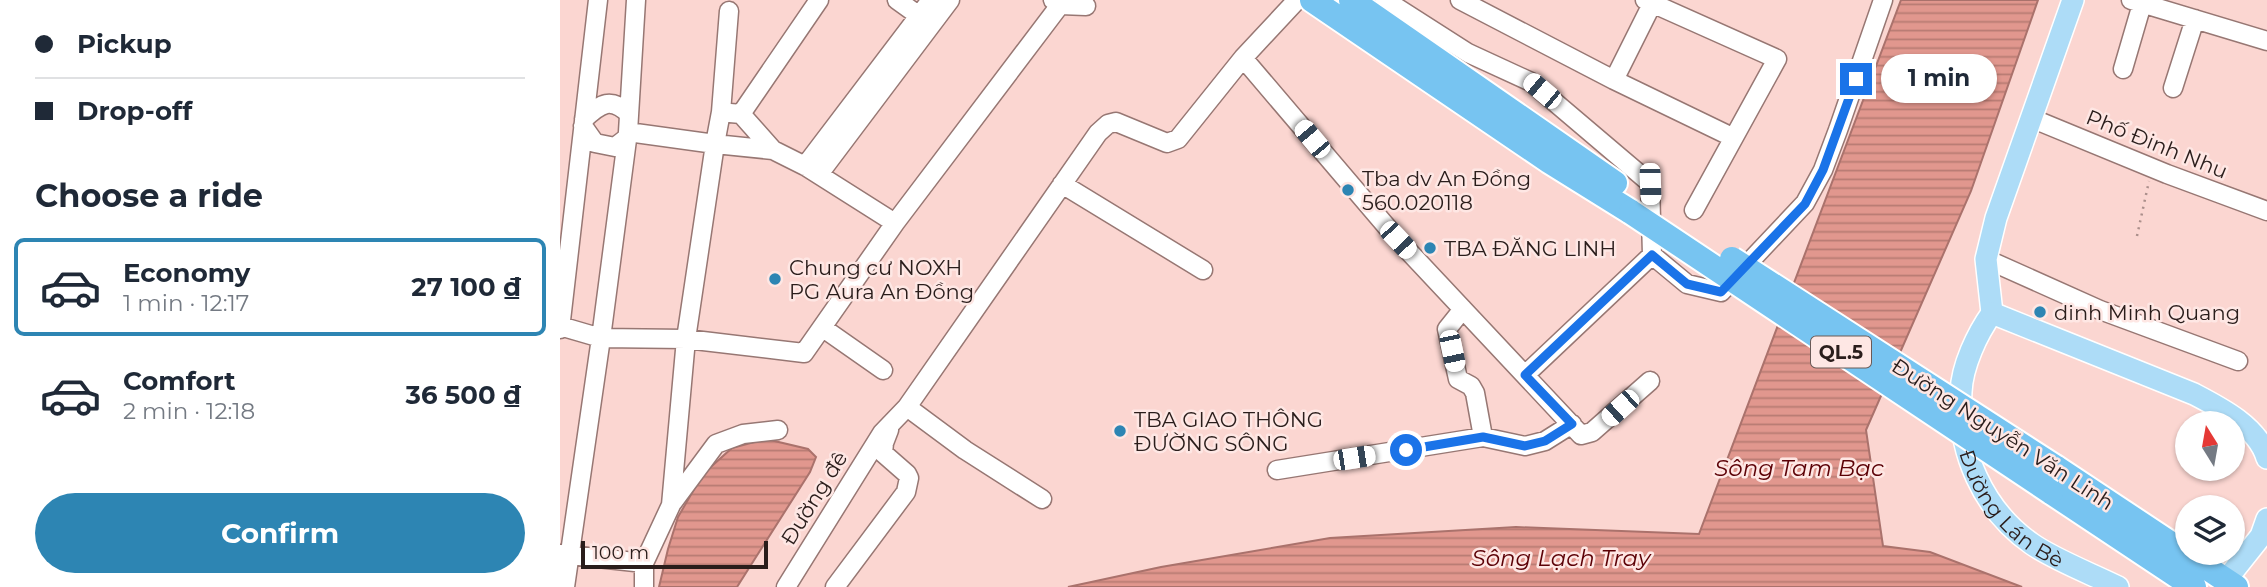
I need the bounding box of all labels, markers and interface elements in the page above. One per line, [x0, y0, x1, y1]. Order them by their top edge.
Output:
text: Pickup [77, 28, 172, 60]
callout: 1 min [1880, 55, 1996, 104]
route end [1840, 63, 1872, 95]
text: 1 min [1908, 64, 1970, 92]
car [1520, 69, 1565, 113]
text: Drop-off [77, 95, 192, 127]
street label: Phố Đinh Nhu [2083, 104, 2231, 184]
car [1291, 116, 1334, 162]
car [1639, 163, 1662, 205]
place label: Tba dv An Đồng 560.020118 [1362, 166, 1531, 215]
text: Choose a ride [35, 176, 263, 215]
marker: Tba dv An Đồng 560.020118 [1340, 182, 1356, 198]
car [1376, 217, 1421, 263]
place label: TBA ĐĂNG LINH [1444, 236, 1616, 261]
marker: TBA ĐĂNG LINH [1422, 240, 1438, 256]
place label: Chung cư NOXH PG Aura An Đồng [789, 255, 974, 304]
icon: car [39, 256, 102, 319]
text: Economy [123, 257, 250, 289]
text: 27 100 ₫ [411, 271, 521, 303]
marker: Chung cư NOXH PG Aura An Đồng [767, 271, 783, 287]
text: 1 min · 12:17 [123, 289, 249, 317]
place label: dinh Minh Quang [2054, 300, 2240, 325]
marker: dinh Minh Quang [2032, 304, 2048, 320]
car [1438, 328, 1467, 374]
road number: QL.5 [1811, 336, 1871, 368]
street label: Đường Nguyễn Văn Linh [1887, 353, 2119, 515]
icon: car [39, 364, 102, 427]
text: Comfort [123, 365, 235, 397]
text: 36 500 ₫ [406, 379, 521, 411]
car [1598, 386, 1643, 430]
text: 2 min · 12:18 [123, 397, 255, 425]
place label: TBA GIAO THÔNG ĐƯỜNG SÔNG [1134, 407, 1323, 456]
north arrow [2175, 411, 2245, 481]
map controls [2175, 411, 2245, 565]
marker: TBA GIAO THÔNG ĐƯỜNG SÔNG [1112, 423, 1128, 439]
route start [1390, 434, 1422, 466]
car [1332, 444, 1377, 472]
street label: Đường Lán Bè [1955, 446, 2068, 572]
street label: Đường đê [775, 447, 853, 549]
water label: Sông Tam Bạc [1714, 454, 1884, 482]
button: Confirm [35, 493, 525, 573]
button: layers [2175, 495, 2245, 565]
scale bar [581, 538, 768, 570]
text: 100 m [592, 541, 649, 564]
water label: Sông Lạch Tray [1472, 544, 1652, 572]

